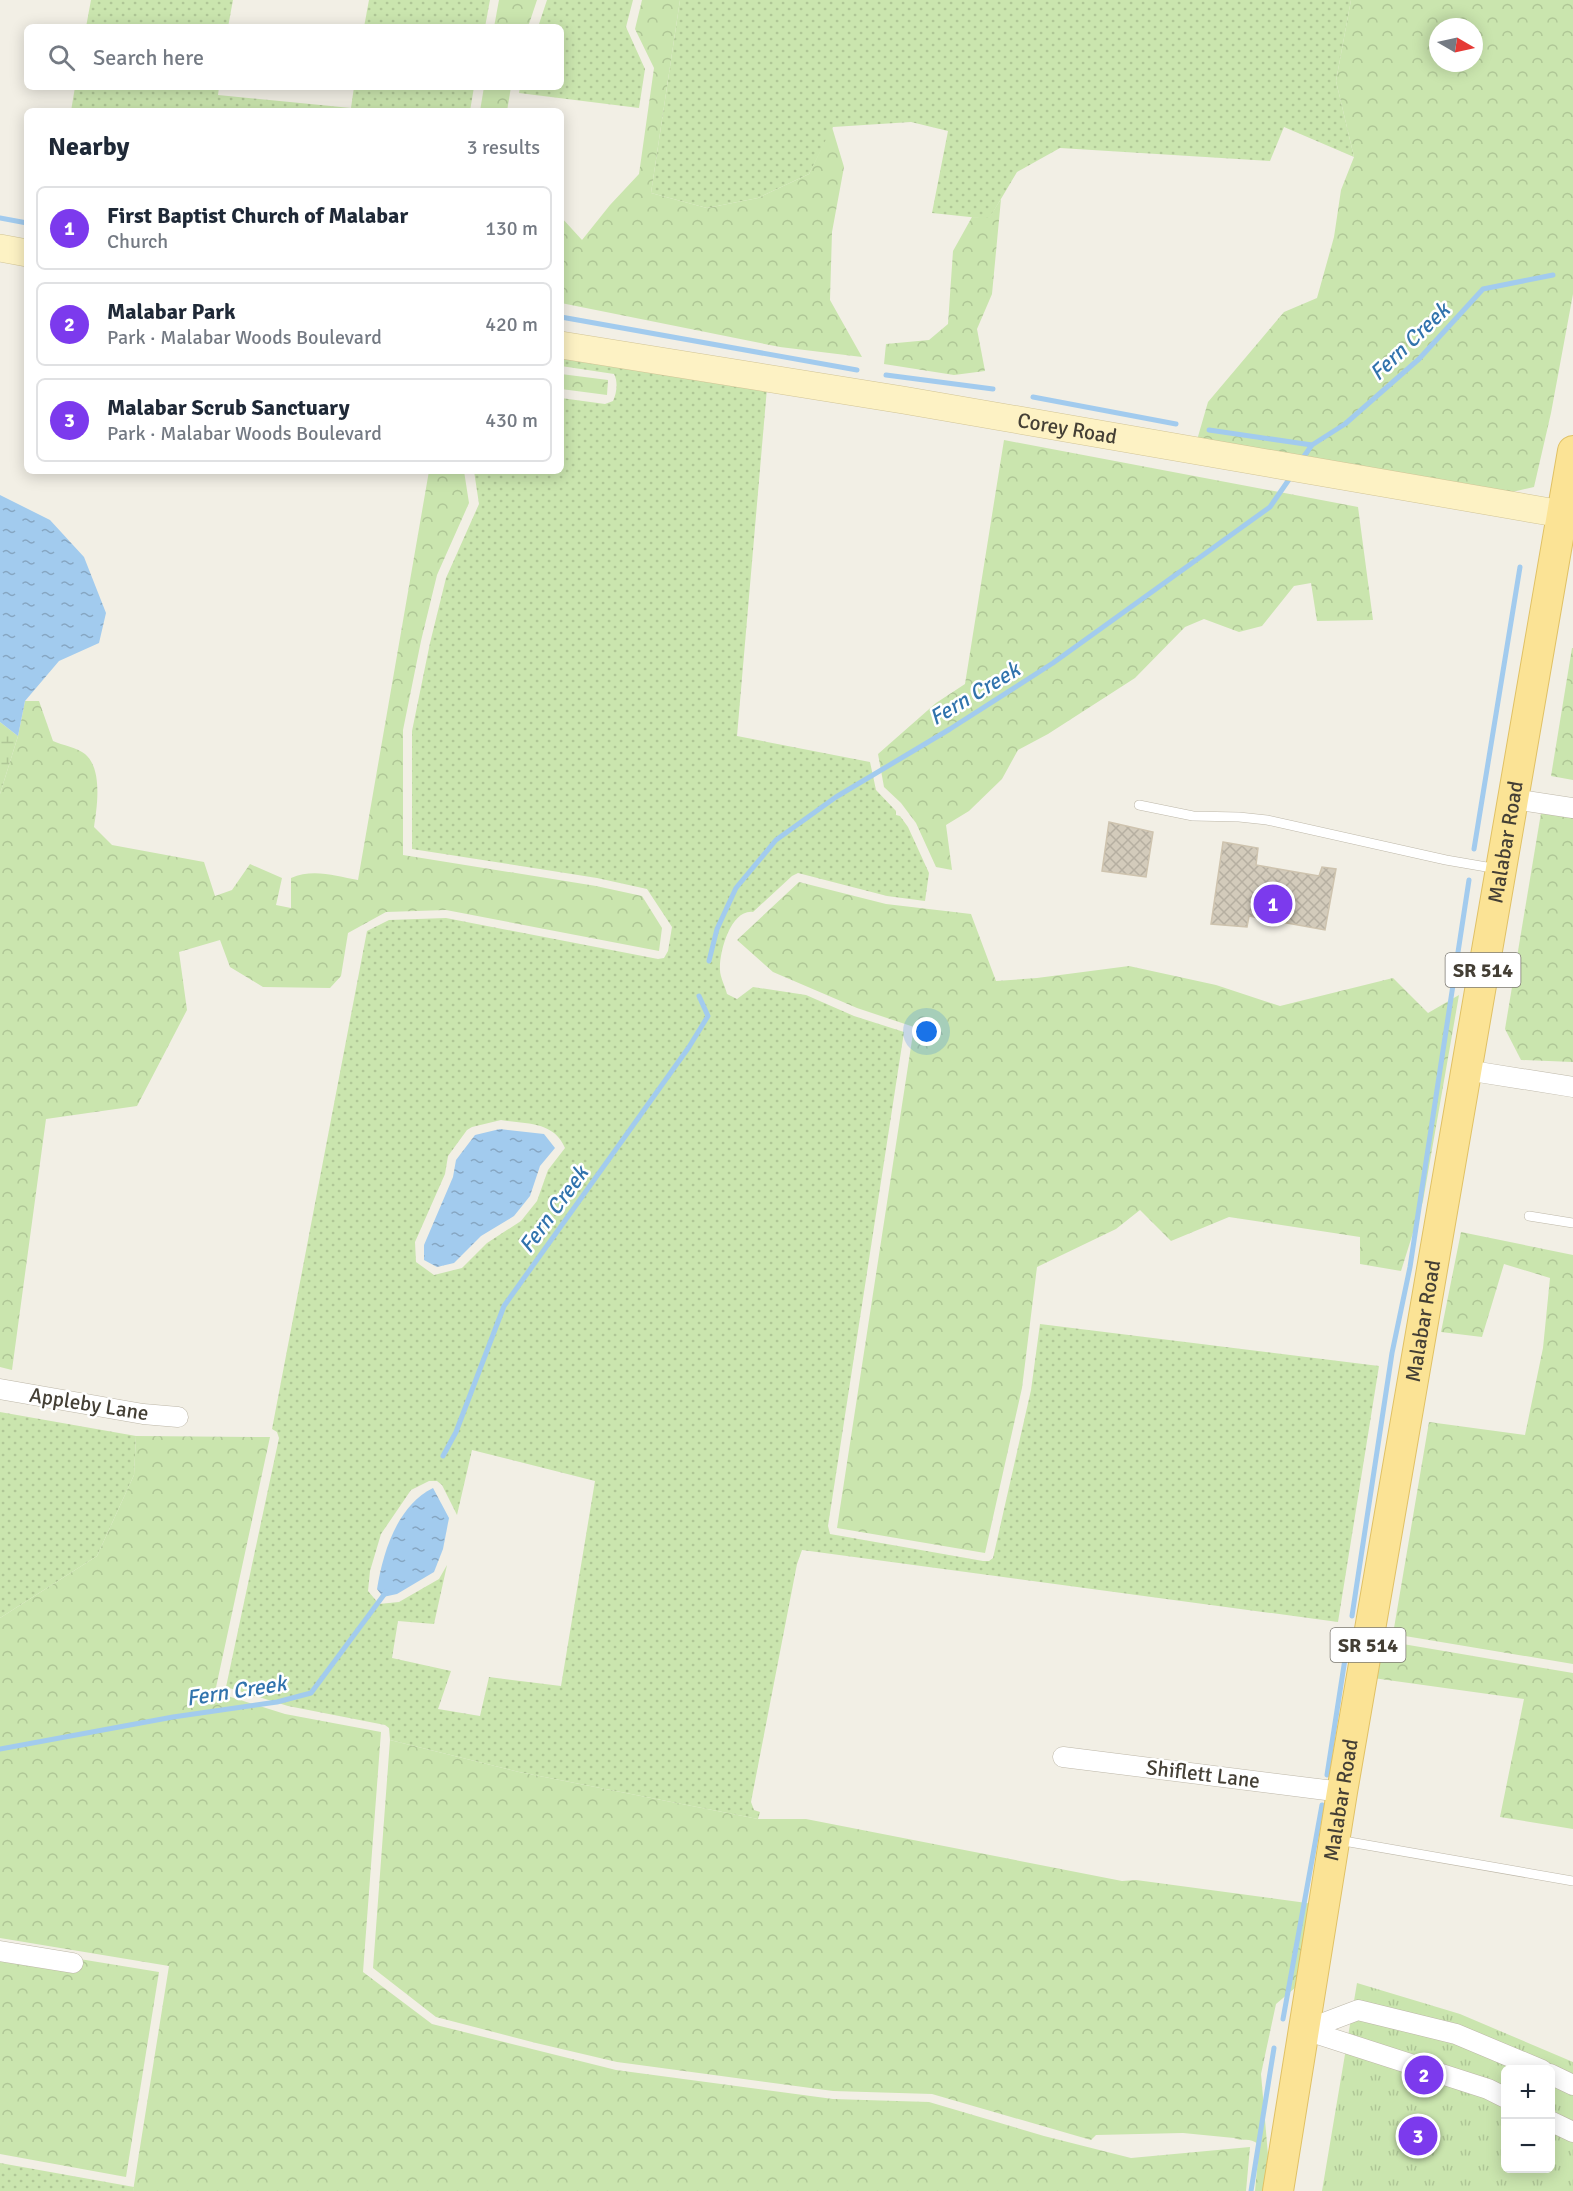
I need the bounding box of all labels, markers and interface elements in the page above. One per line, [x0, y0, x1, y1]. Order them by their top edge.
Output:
north arrow [1429, 18, 1483, 72]
search box [24, 24, 564, 90]
icon: search [45, 41, 78, 74]
text: Search here [93, 44, 204, 71]
text: Nearby [48, 131, 129, 163]
text: 3 results [467, 135, 540, 160]
text: First Baptist Church of Malabar [107, 202, 408, 229]
text: 1 [64, 216, 75, 241]
text: 130 m [485, 216, 538, 241]
text: Church [107, 229, 168, 254]
water label: Fern Creek [1364, 295, 1456, 386]
text: Malabar Park [107, 298, 236, 325]
text: 2 [64, 312, 75, 337]
text: 420 m [485, 312, 538, 337]
text: Park · Malabar Woods Boulevard [107, 325, 382, 350]
text: Malabar Scrub Sanctuary [107, 394, 350, 421]
street label: Corey Road [1015, 407, 1119, 450]
text: 3 [64, 408, 75, 433]
text: 430 m [485, 408, 538, 433]
text: Park · Malabar Woods Boulevard [107, 421, 382, 446]
water label: Fern Creek [924, 655, 1026, 731]
street label: Malabar Road [1482, 779, 1529, 905]
pin: 1 [1254, 882, 1292, 926]
road number: SR 514 [1446, 953, 1520, 987]
your location [912, 1017, 941, 1046]
water label: Fern Creek [513, 1159, 595, 1258]
street label: Malabar Road [1400, 1258, 1446, 1384]
street label: Appleby Lane [27, 1382, 151, 1426]
road number: SR 514 [1330, 1628, 1406, 1662]
water label: Fern Creek [184, 1669, 290, 1712]
street label: Malabar Road [1318, 1737, 1364, 1863]
street label: Shiflett Lane [1145, 1754, 1261, 1794]
pin: 2 [1404, 2052, 1444, 2098]
map controls [1501, 2065, 1555, 2173]
button: + [1501, 2065, 1555, 2119]
pin: 3 [1398, 2114, 1438, 2158]
button: − [1501, 2119, 1555, 2173]

